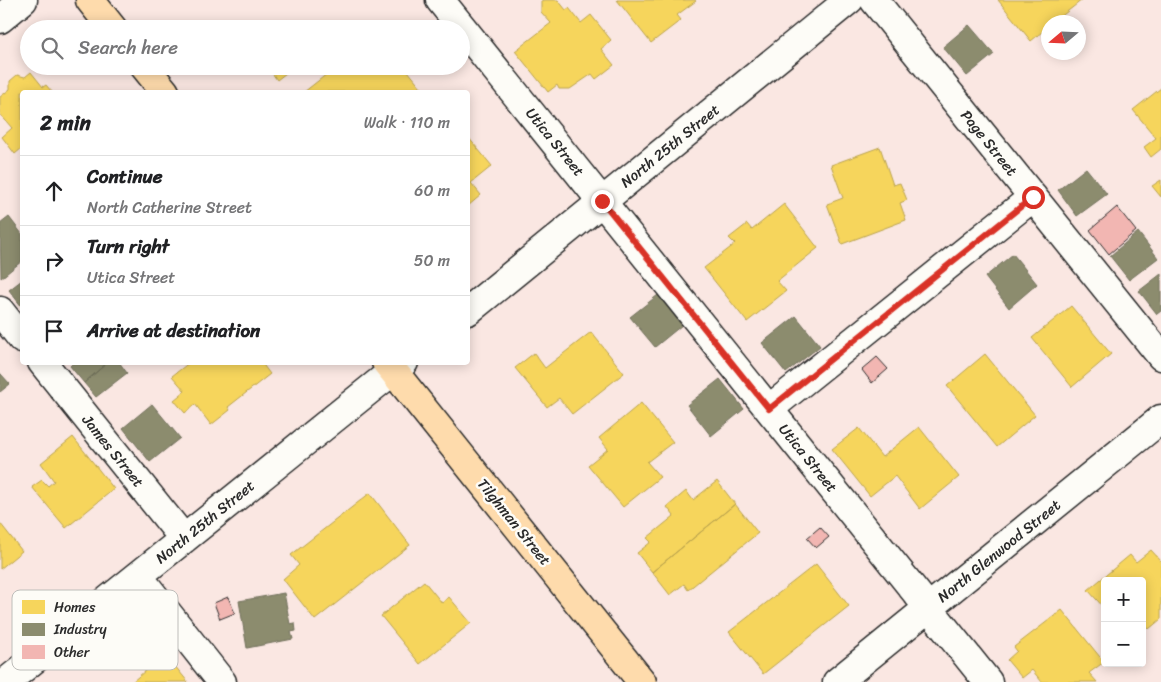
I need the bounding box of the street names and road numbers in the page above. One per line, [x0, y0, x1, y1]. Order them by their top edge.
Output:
street label: North 25th Street [614, 97, 726, 195]
street label: Utica Street [519, 102, 591, 183]
street label: Page Street [954, 104, 1024, 182]
street label: James Street [75, 408, 151, 494]
street label: Utica Street [772, 418, 844, 499]
street label: Tilghman Street [470, 472, 558, 572]
street label: North 25th Street [149, 473, 261, 571]
street label: North Glenwood Street [931, 492, 1067, 609]

